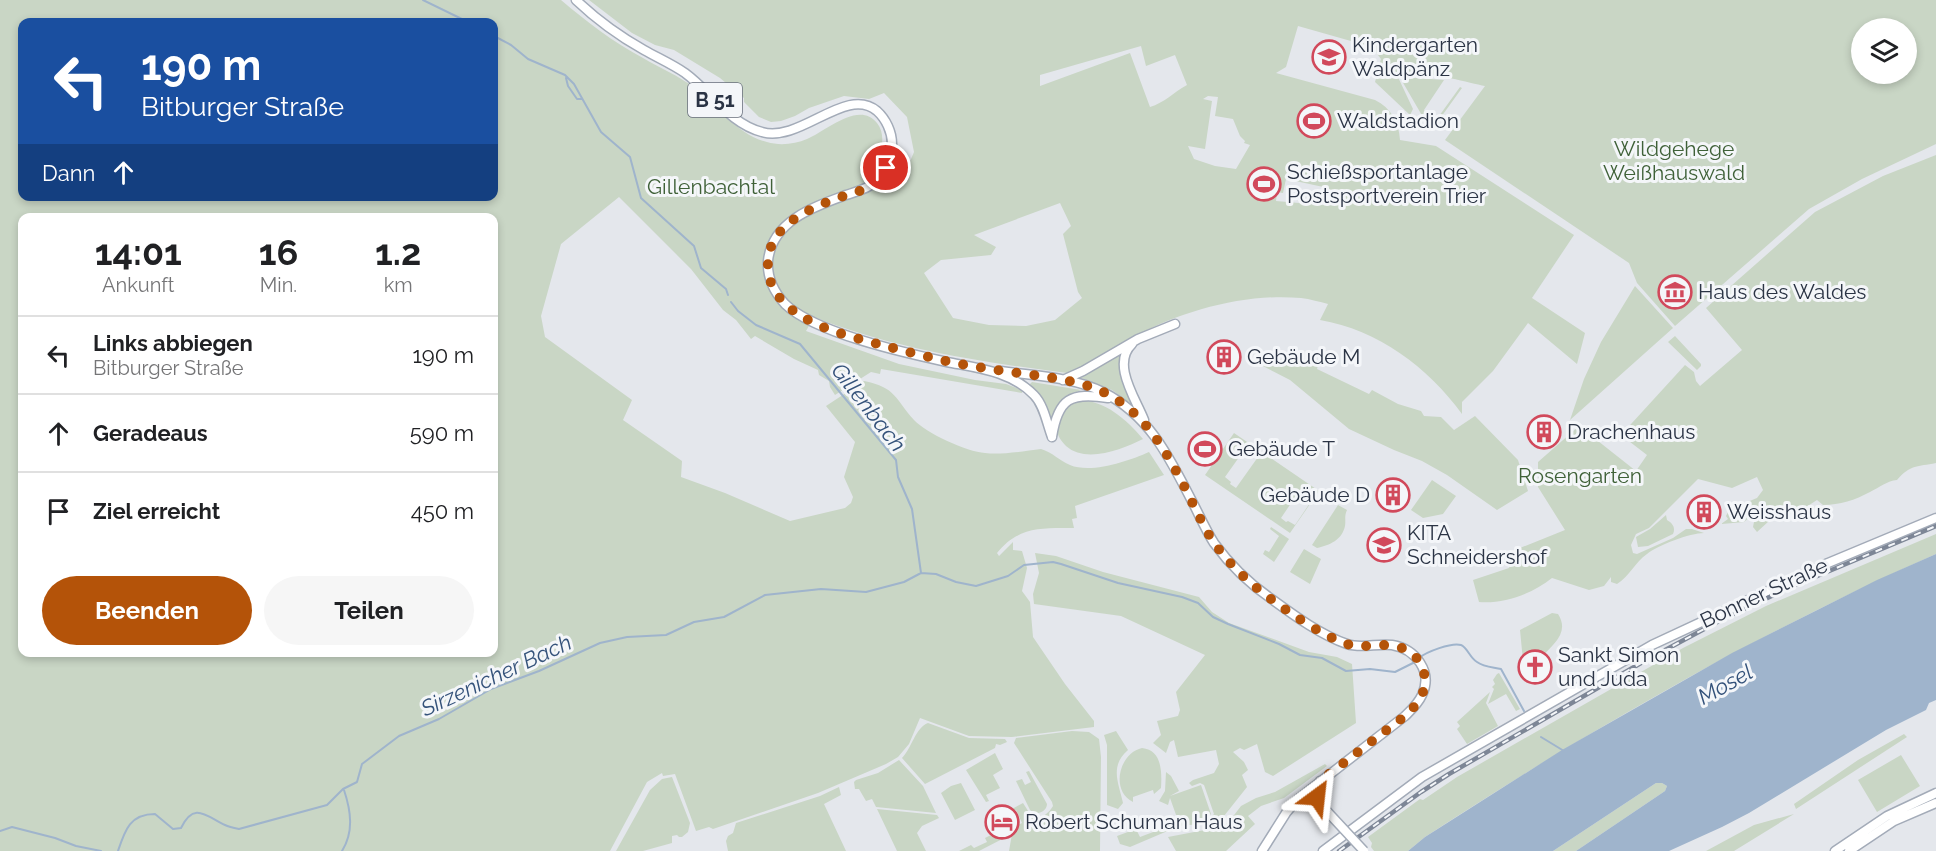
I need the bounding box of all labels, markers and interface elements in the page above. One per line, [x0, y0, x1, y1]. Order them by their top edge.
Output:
map controls [1851, 18, 1917, 84]
button: layers [1851, 18, 1917, 84]
place label: Kindergarten Waldpänz [1352, 32, 1478, 81]
school or university icon: Kindergarten Waldpänz [1311, 39, 1347, 75]
text: 190 m [141, 41, 261, 90]
icon: left [42, 42, 120, 120]
road number: B 51 [688, 83, 742, 117]
text: Bitburger Straße [141, 91, 344, 122]
sports icon: Waldstadion [1296, 103, 1332, 139]
place label: Waldstadion [1337, 108, 1459, 133]
park label: Wildgehege Weißhauswald [1603, 136, 1745, 185]
pin [860, 142, 911, 193]
icon: arrive [869, 151, 902, 184]
icon: ahead [107, 156, 140, 189]
place label: Schießsportanlage Postsportverein Trier [1287, 159, 1487, 208]
text: Dann [42, 160, 95, 186]
sports icon: Schießsportanlage Postsportverein Trier [1246, 166, 1282, 202]
park label: Gillenbachtal [647, 174, 775, 199]
text: 14:01 [95, 231, 182, 273]
text: 16 [259, 231, 298, 273]
text: 1.2 [375, 231, 421, 273]
text: Ankunft [102, 273, 175, 297]
text: Min. [260, 273, 297, 297]
text: km [384, 273, 413, 297]
museum icon: Haus des Waldes [1657, 274, 1693, 310]
place label: Haus des Waldes [1698, 279, 1867, 304]
text: Links abbiegen [93, 330, 253, 356]
icon: left [42, 339, 75, 372]
building icon: Gebäude M [1206, 339, 1242, 375]
text: 190 m [412, 342, 474, 368]
place label: Gebäude M [1247, 344, 1360, 369]
text: Bitburger Straße [93, 356, 243, 380]
water label: Gillenbach [826, 357, 912, 457]
building icon: Drachenhaus [1526, 414, 1562, 450]
icon: ahead [42, 417, 75, 450]
place label: Drachenhaus [1567, 419, 1695, 444]
text: Geradeaus [93, 420, 208, 446]
text: 590 m [410, 420, 474, 446]
sports icon: Gebäude T [1187, 431, 1223, 467]
place label: Gebäude T [1228, 436, 1335, 461]
park label: Rosengarten [1518, 463, 1642, 488]
building icon: Gebäude D [1375, 477, 1411, 513]
place label: Gebäude D [1260, 482, 1370, 507]
building icon: Weisshaus [1686, 494, 1722, 530]
icon: arrive [42, 495, 75, 528]
text: Ziel erreicht [93, 498, 220, 524]
text: 450 m [411, 498, 474, 524]
place label: Weisshaus [1727, 499, 1831, 524]
place label: KITA Schneidershof [1407, 520, 1548, 569]
school or university icon: KITA Schneidershof [1366, 527, 1402, 563]
street label: Bonner Straße [1696, 552, 1832, 633]
button: Beenden [42, 576, 252, 645]
button: Teilen [264, 576, 474, 645]
water label: Sirzenicher Bach [416, 629, 575, 722]
place label: Sankt Simon und Juda [1558, 642, 1679, 691]
church icon: Sankt Simon und Juda [1517, 649, 1553, 685]
water label: Mosel [1693, 658, 1757, 710]
position arrow [1285, 765, 1349, 829]
hotel icon: Robert Schuman Haus [984, 804, 1020, 840]
place label: Robert Schuman Haus [1025, 809, 1243, 834]

